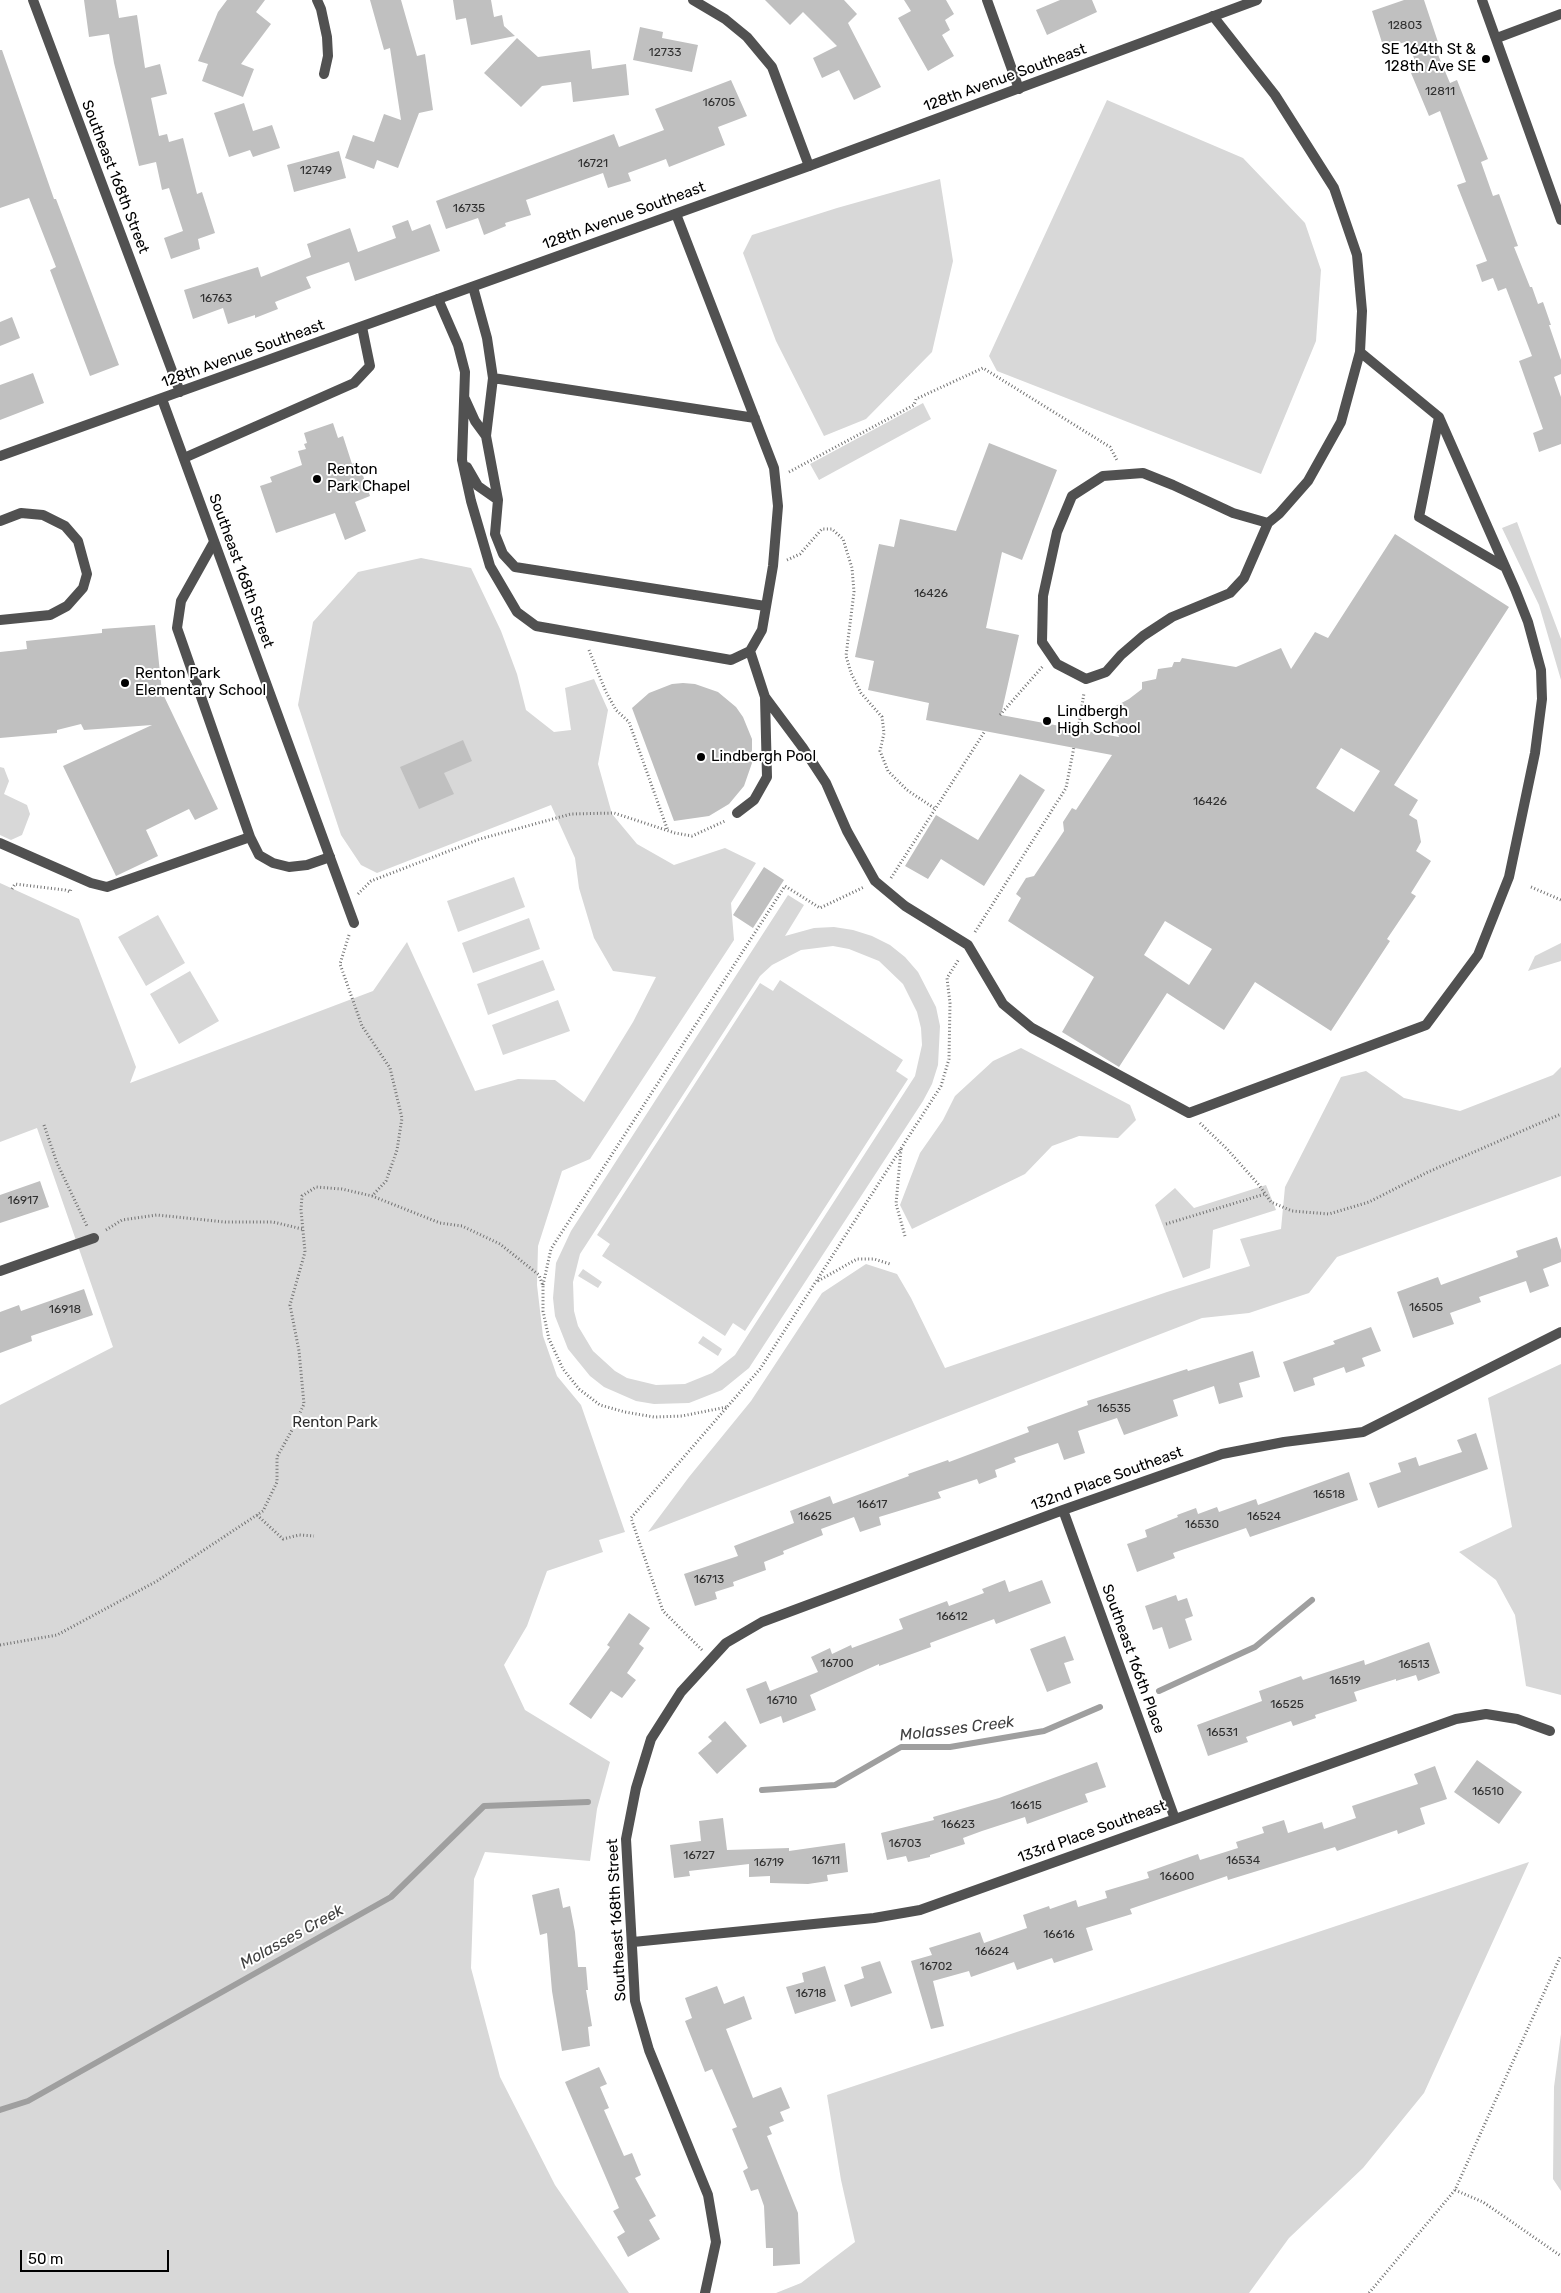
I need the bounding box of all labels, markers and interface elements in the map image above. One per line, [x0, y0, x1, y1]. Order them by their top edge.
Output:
house number: 12803 [1388, 19, 1422, 33]
street label: 128th Avenue Southeast [921, 40, 1089, 116]
place label: SE 164th St & 128th Ave SE [1381, 41, 1476, 76]
house number: 12733 [649, 46, 681, 60]
marker: SE 164th St & 128th Ave SE [1480, 53, 1492, 65]
house number: 12811 [1425, 85, 1455, 99]
house number: 16705 [703, 96, 735, 110]
street label: Southeast 168th Street [77, 98, 153, 256]
house number: 16721 [578, 157, 608, 171]
house number: 12749 [300, 164, 332, 178]
street label: 128th Avenue Southeast [540, 178, 708, 254]
house number: 16735 [453, 202, 485, 216]
house number: 16763 [200, 292, 232, 306]
street label: 128th Avenue Southeast [159, 316, 327, 392]
place label: Renton Park Chapel [327, 461, 410, 496]
marker: Renton Park Chapel [311, 473, 323, 485]
street label: Southeast 168th Street [205, 491, 277, 651]
house number: 16426 [914, 587, 948, 601]
place label: Renton Park Elementary School [135, 665, 266, 700]
marker: Renton Park Elementary School [119, 677, 131, 689]
place label: Lindbergh High School [1057, 703, 1141, 738]
marker: Lindbergh High School [1041, 715, 1053, 727]
place label: Lindbergh Pool [711, 748, 816, 766]
marker: Lindbergh Pool [695, 751, 707, 763]
house number: 16426 [1193, 795, 1227, 809]
house number: 16917 [8, 1194, 38, 1208]
house number: 16505 [1409, 1301, 1443, 1315]
house number: 16918 [49, 1303, 81, 1317]
house number: 16535 [1097, 1402, 1131, 1416]
park label: Renton Park [292, 1414, 378, 1432]
street label: 132nd Place Southeast [1029, 1443, 1185, 1515]
house number: 16518 [1313, 1488, 1345, 1502]
house number: 16617 [857, 1498, 887, 1512]
house number: 16625 [798, 1510, 832, 1524]
house number: 16524 [1247, 1510, 1281, 1524]
house number: 16530 [1185, 1518, 1219, 1532]
house number: 16713 [694, 1573, 724, 1587]
street label: Southeast 166th Place [1098, 1582, 1168, 1736]
house number: 16612 [936, 1610, 968, 1624]
house number: 16700 [820, 1657, 854, 1671]
house number: 16513 [1398, 1658, 1430, 1672]
house number: 16519 [1329, 1674, 1361, 1688]
house number: 16710 [767, 1694, 797, 1708]
house number: 16525 [1270, 1698, 1304, 1712]
water label: Molasses Creek [899, 1712, 1015, 1746]
house number: 16531 [1206, 1726, 1238, 1740]
house number: 16510 [1472, 1785, 1504, 1799]
street label: 133rd Place Southeast [1015, 1797, 1169, 1867]
house number: 16615 [1010, 1799, 1042, 1813]
house number: 16623 [941, 1818, 975, 1832]
house number: 16703 [889, 1837, 921, 1851]
street label: Southeast 168th Street [604, 1838, 630, 2002]
house number: 16727 [683, 1849, 715, 1863]
house number: 16711 [812, 1854, 840, 1868]
house number: 16534 [1226, 1854, 1260, 1868]
house number: 16719 [754, 1856, 784, 1870]
house number: 16600 [1160, 1870, 1194, 1884]
water label: Molasses Creek [237, 1901, 347, 1973]
house number: 16616 [1043, 1928, 1075, 1942]
house number: 16624 [975, 1945, 1009, 1959]
house number: 16702 [920, 1960, 952, 1974]
house number: 16718 [796, 1987, 826, 2001]
scale bar [22, 2240, 171, 2272]
text: 50 m [28, 2250, 63, 2268]

